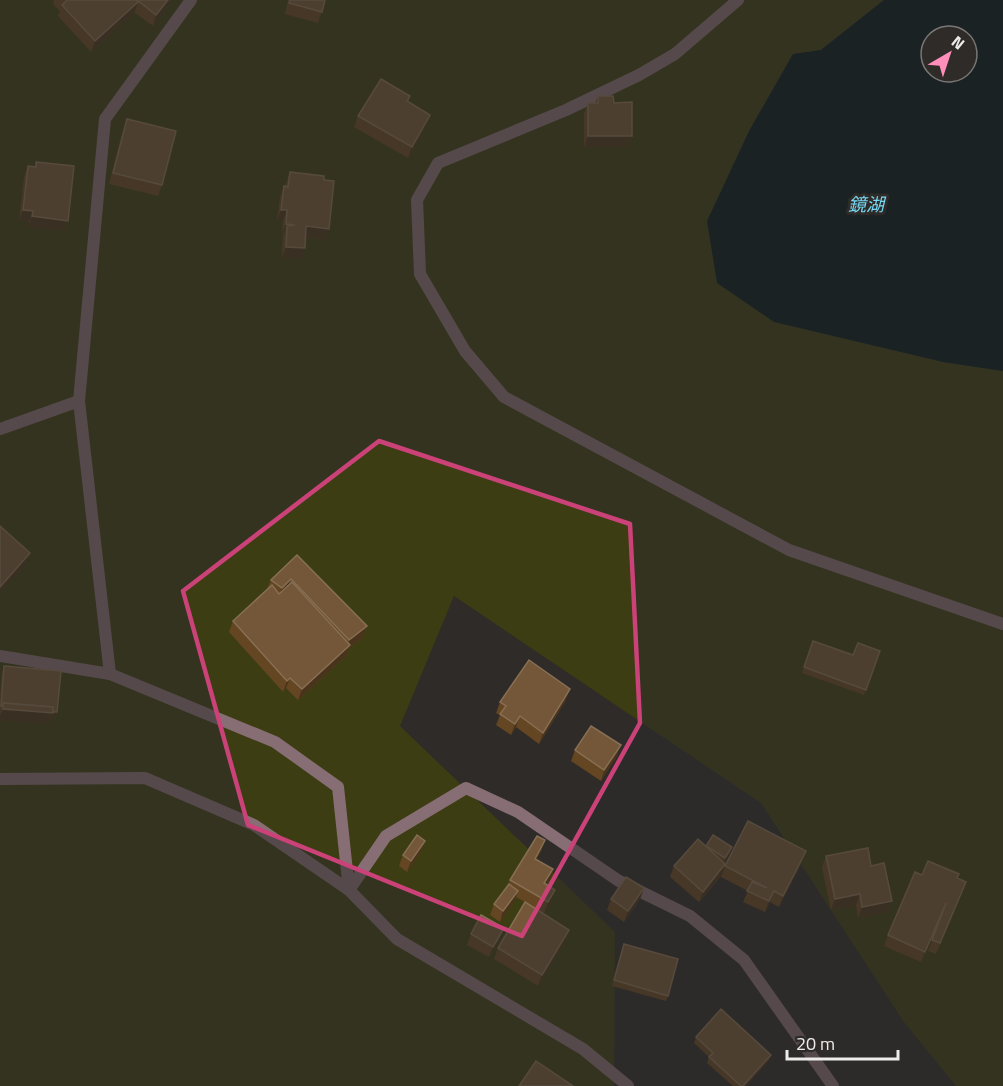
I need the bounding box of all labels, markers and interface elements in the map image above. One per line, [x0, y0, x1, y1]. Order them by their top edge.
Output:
north arrow [919, 24, 979, 84]
text: N [947, 30, 970, 55]
water label: 鏡湖 [848, 191, 887, 218]
scale bar [787, 1023, 898, 1061]
text: 20 m [796, 1030, 835, 1057]

